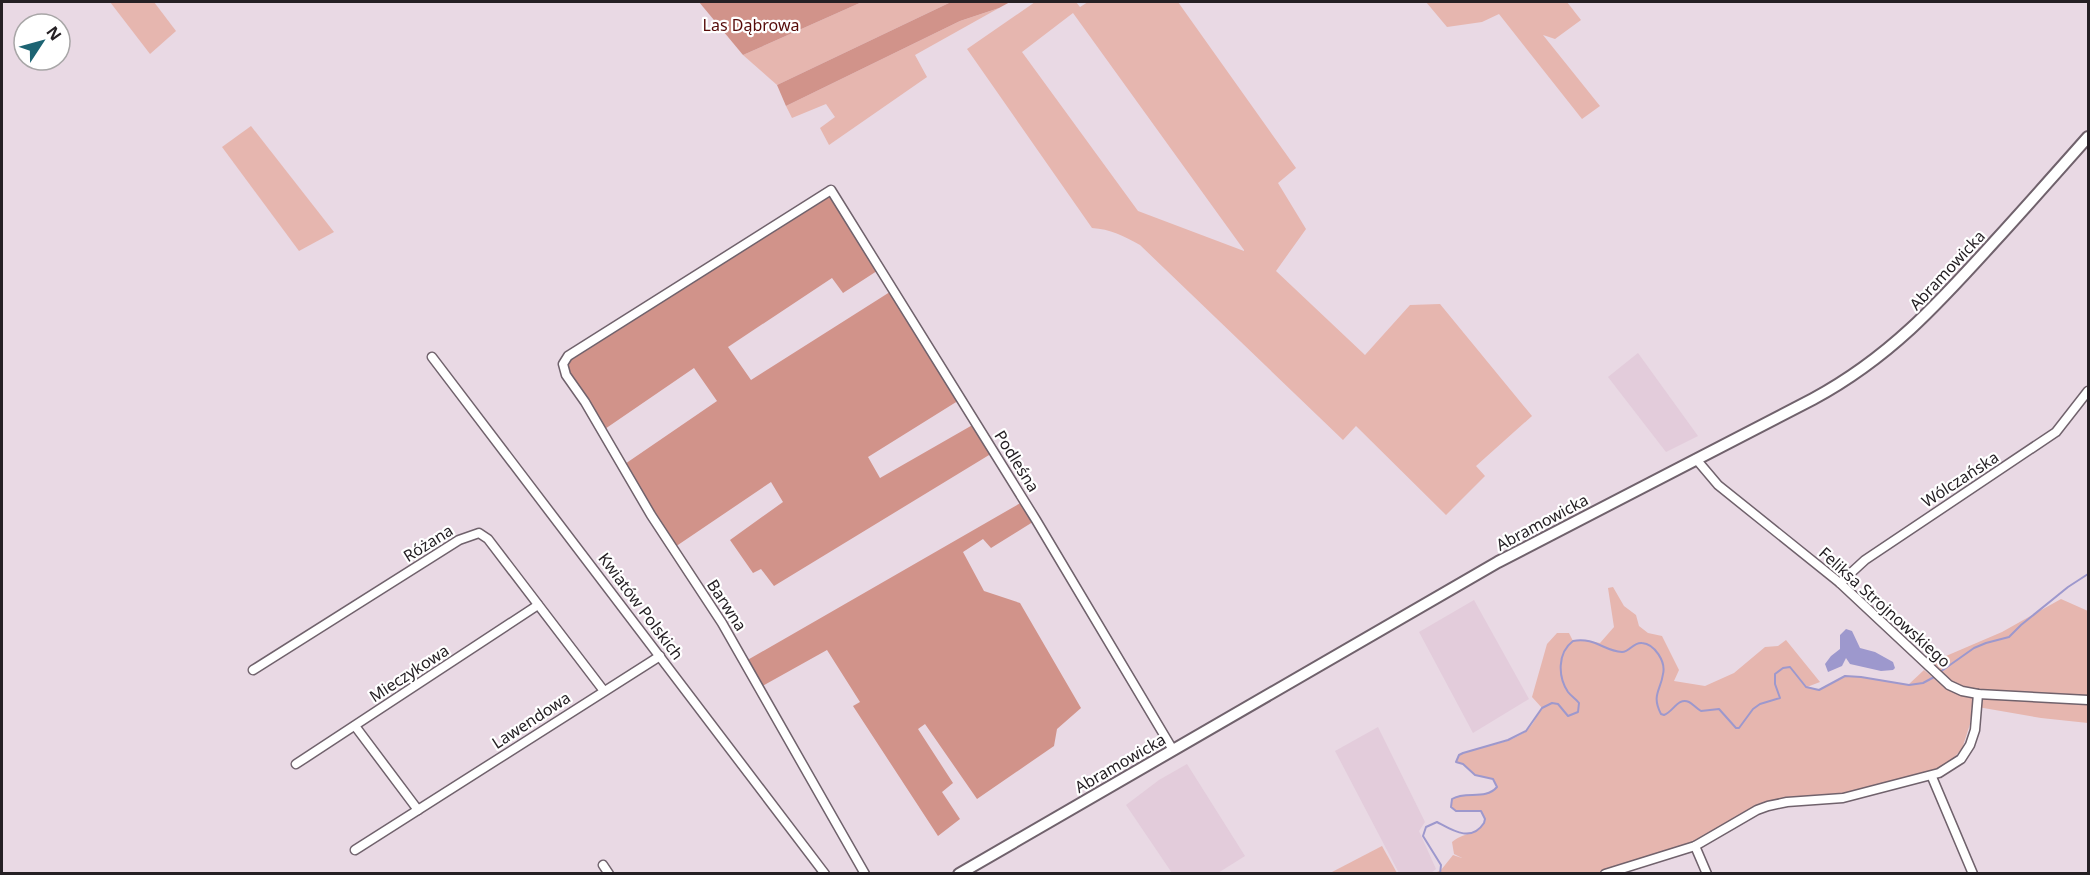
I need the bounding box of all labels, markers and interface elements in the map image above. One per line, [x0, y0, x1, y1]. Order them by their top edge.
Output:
north arrow [12, 12, 72, 72]
park label: Las Dąbrowa [703, 14, 799, 36]
text: N [41, 21, 67, 45]
street label: Abramowicka [1904, 225, 1990, 315]
street label: Podleśna [989, 426, 1045, 496]
street label: Wólczańska [1917, 446, 2003, 512]
street label: Abramowicka [1492, 488, 1592, 556]
street label: Różana [399, 519, 457, 567]
street label: Feliksa Strojnowskiego [1814, 542, 1956, 672]
street label: Kwiatów Polskich [593, 548, 689, 664]
street label: Barwna [702, 575, 752, 635]
street label: Mieczykowa [365, 639, 453, 707]
street label: Lawendowa [487, 686, 575, 754]
street label: Abramowicka [1071, 728, 1169, 798]

